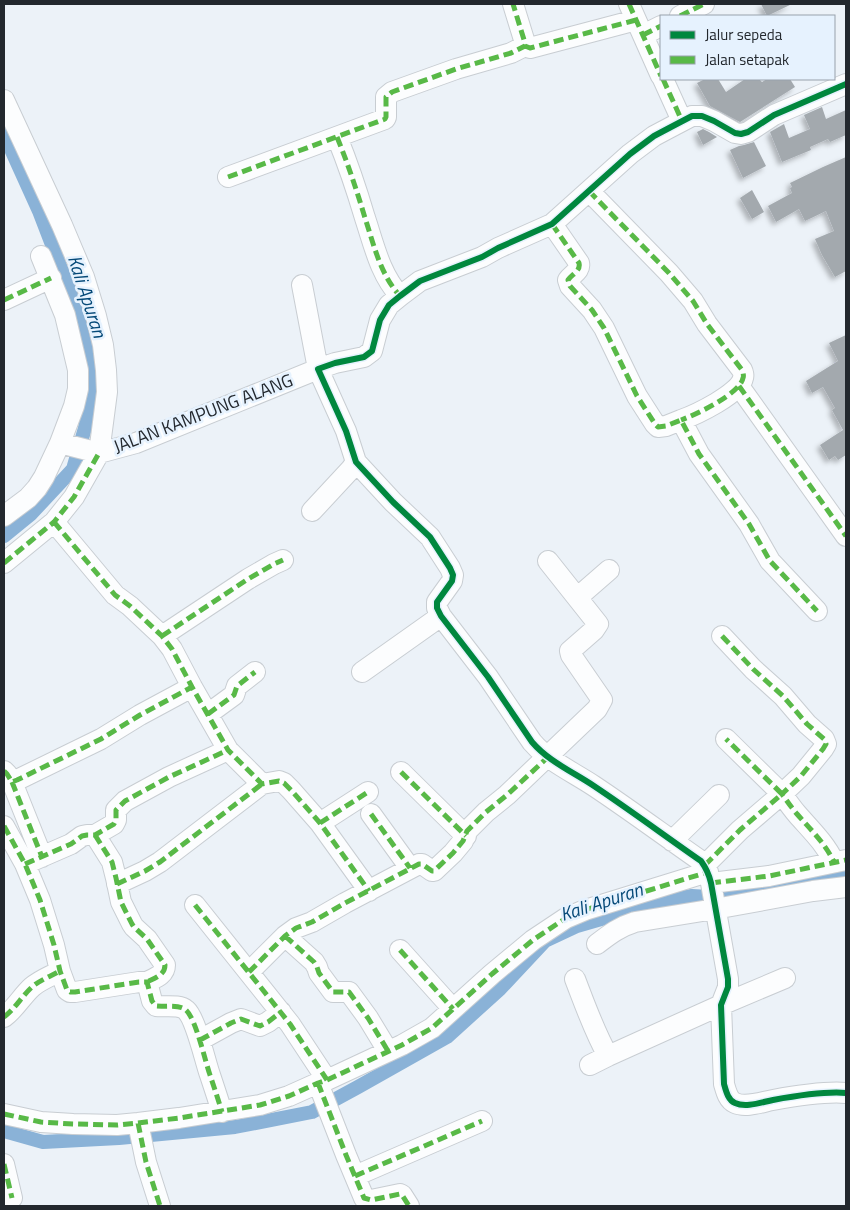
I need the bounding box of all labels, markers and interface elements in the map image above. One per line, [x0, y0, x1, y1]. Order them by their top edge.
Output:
legend [660, 15, 835, 80]
text: Jalur sepeda [705, 23, 783, 46]
text: Jalan setapak [705, 48, 789, 71]
water label: Kali Apuran [61, 251, 115, 342]
street label: JALAN KAMPUNG ALANG [109, 366, 297, 460]
water label: Kali Apuran [556, 874, 647, 928]

